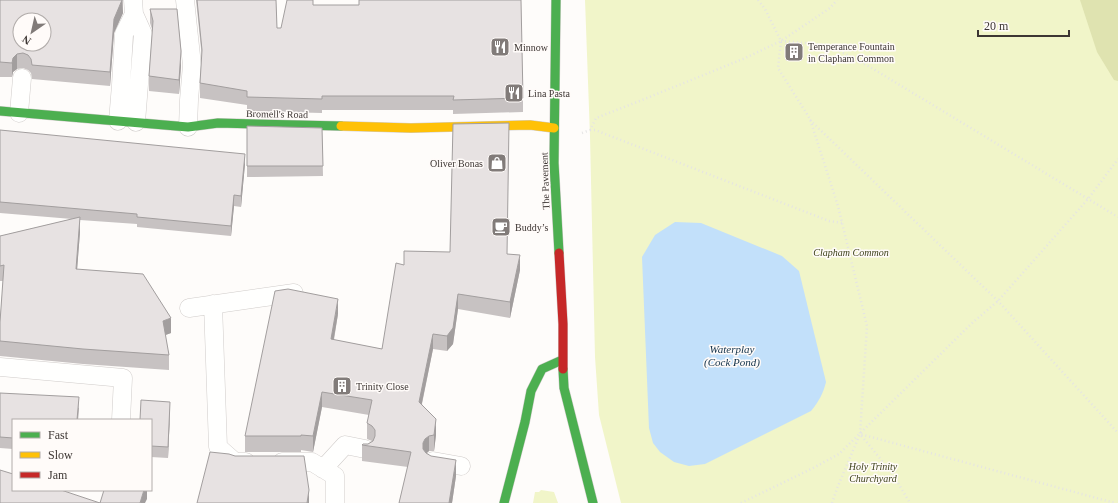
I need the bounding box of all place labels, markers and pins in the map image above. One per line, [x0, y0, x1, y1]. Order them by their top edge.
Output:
restaurant icon: Minnow [489, 36, 511, 58]
building icon: Temperance Fountain in Clapham Common [783, 41, 805, 63]
place label: Temperance Fountain in Clapham Common [808, 41, 895, 64]
place label: Minnow [514, 42, 549, 53]
restaurant icon: Lina Pasta [503, 82, 525, 104]
place label: Lina Pasta [528, 88, 570, 99]
shop icon: Oliver Bonas [486, 152, 508, 174]
place label: Oliver Bonas [430, 158, 483, 169]
cafe icon: Buddy’s [490, 216, 512, 238]
place label: Buddy’s [515, 222, 548, 233]
building icon: Trinity Close [331, 375, 353, 397]
place label: Trinity Close [356, 381, 409, 392]

